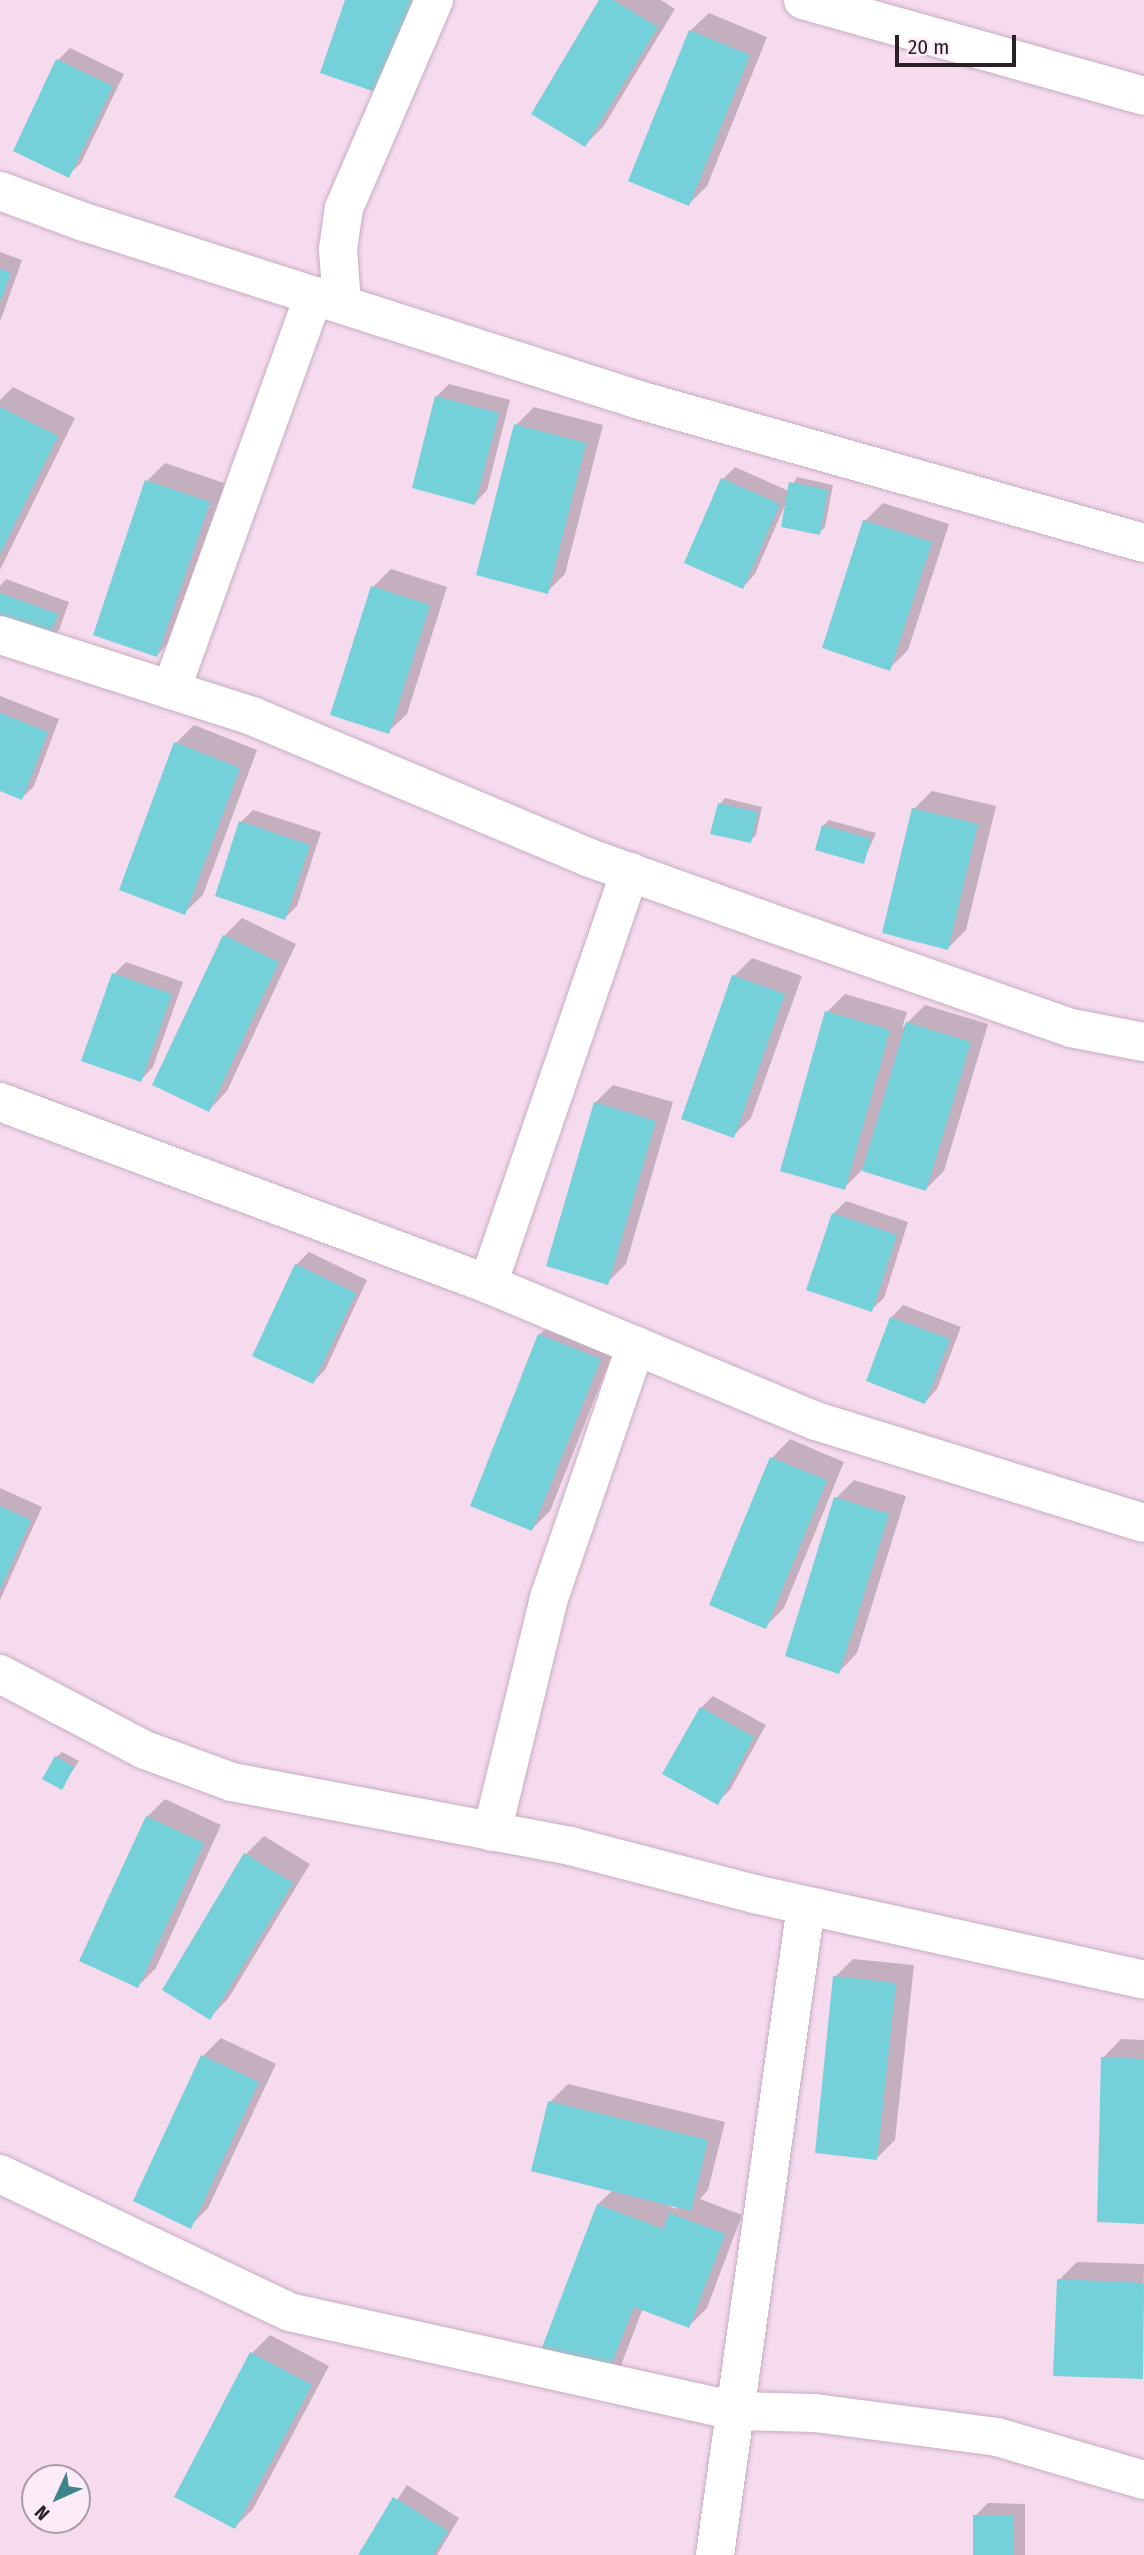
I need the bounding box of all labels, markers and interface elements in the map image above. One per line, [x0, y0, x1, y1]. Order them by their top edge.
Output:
scale bar [899, 21, 1020, 65]
text: 20 m [908, 34, 949, 60]
north arrow [21, 2464, 91, 2534]
text: N [30, 2501, 54, 2525]

